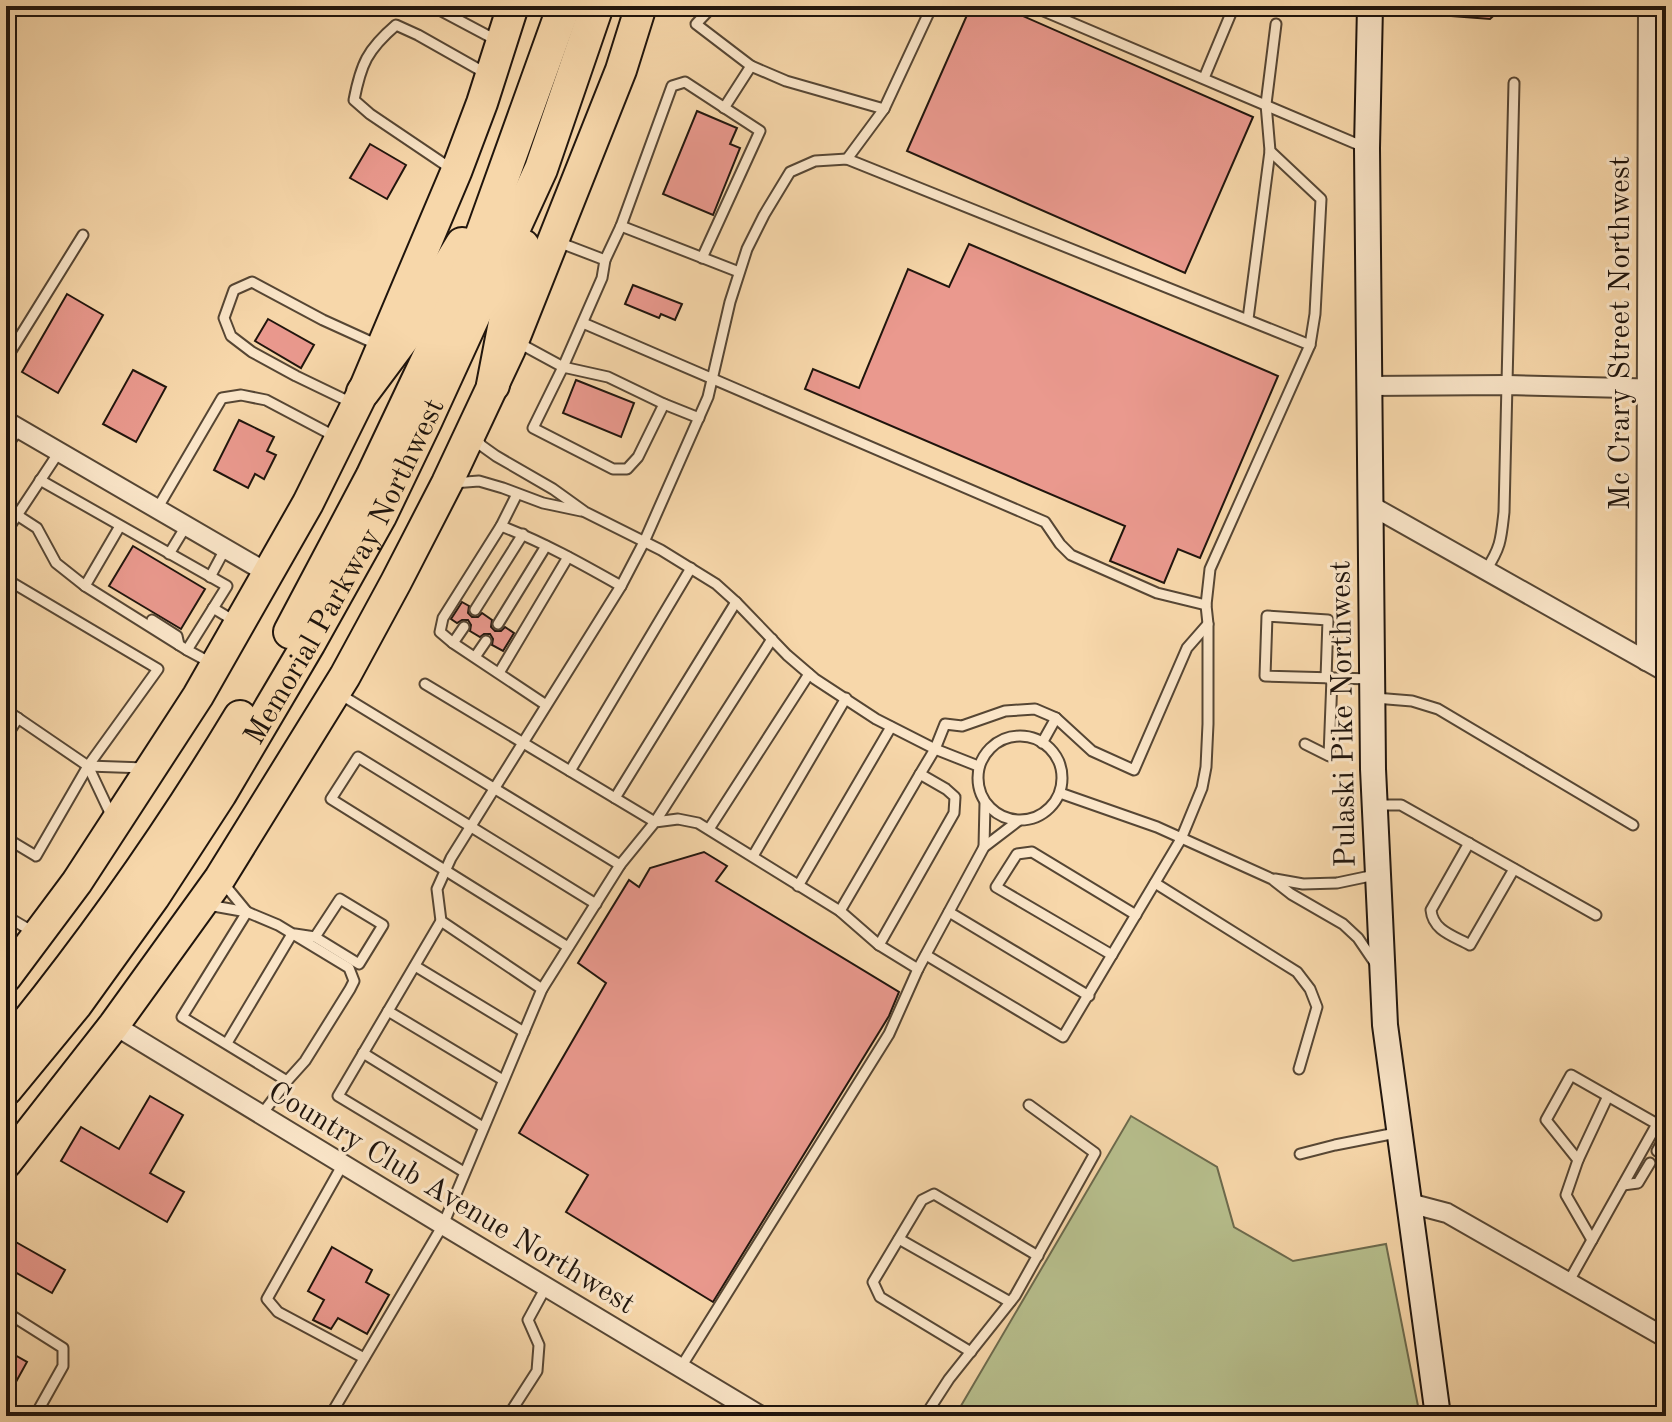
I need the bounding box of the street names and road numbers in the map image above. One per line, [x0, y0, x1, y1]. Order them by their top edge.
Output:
street label: Mc Crary Street Northwest [1606, 156, 1636, 510]
street label: Memorial Parkway Northwest [240, 394, 451, 750]
street label: Pulaski Pike Northwest [1326, 560, 1362, 868]
street label: Country Club Avenue Northwest [262, 1077, 640, 1320]

